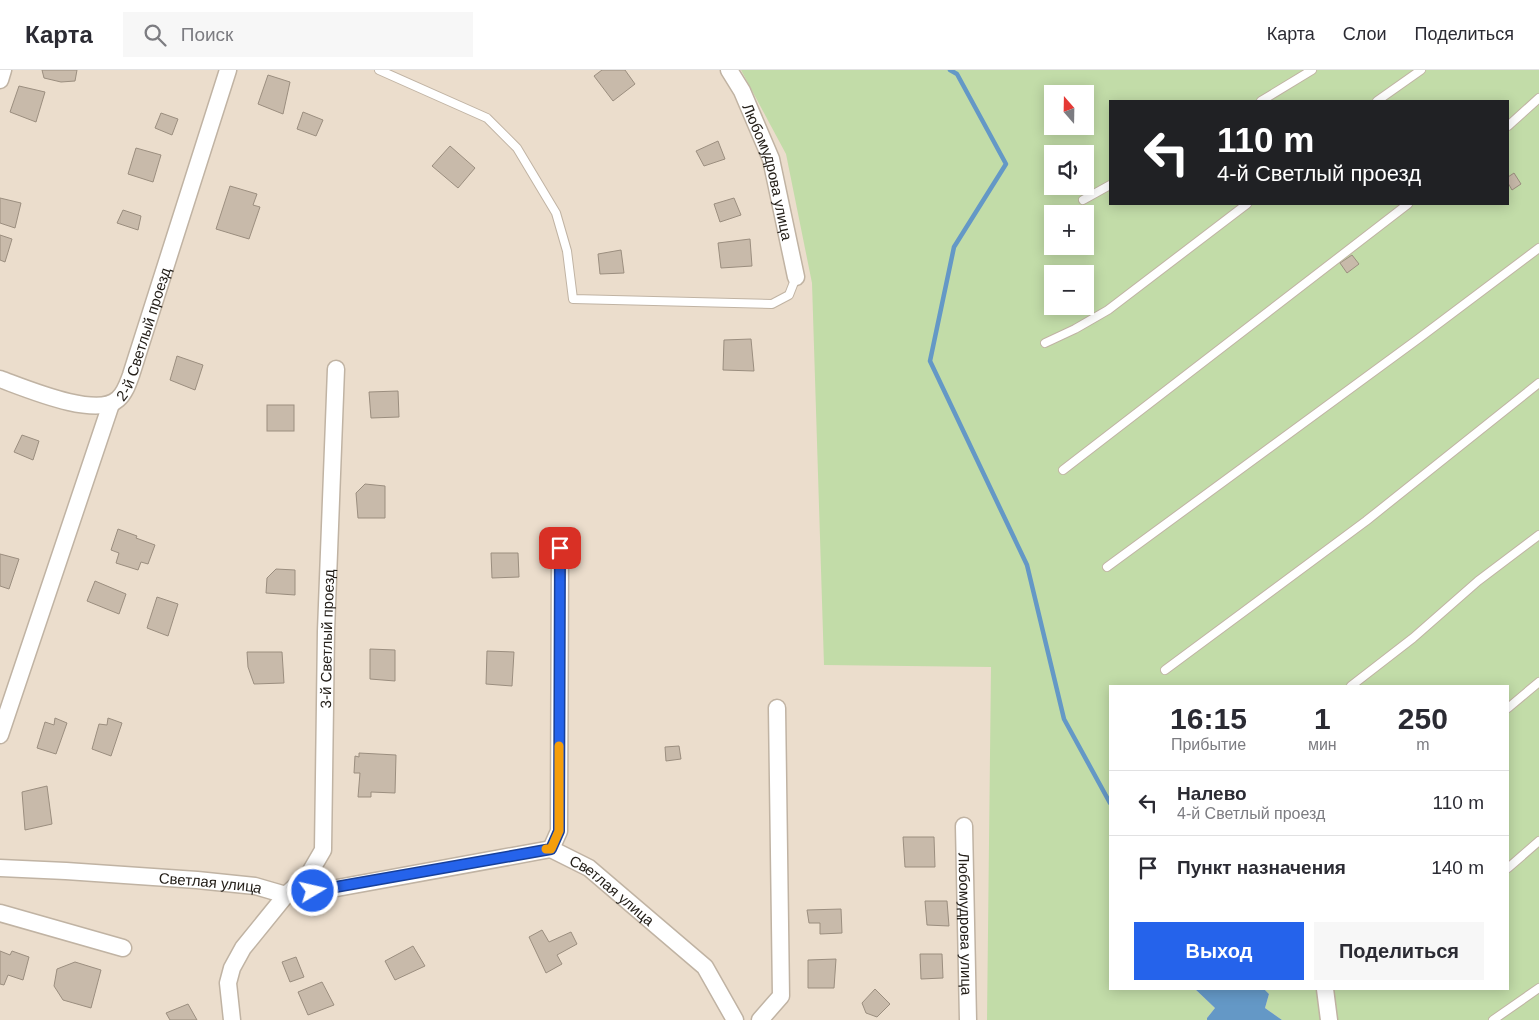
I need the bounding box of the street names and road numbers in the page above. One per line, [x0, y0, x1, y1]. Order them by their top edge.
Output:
street label: Любомудрова улица [740, 101, 797, 242]
street label: 2-й Светлый проезд [112, 265, 173, 404]
street label: 3-й Светлый проезд [316, 569, 337, 708]
street label: Светлая улица [567, 851, 658, 929]
street label: Любомудрова улица [956, 853, 976, 996]
street label: Светлая улица [158, 869, 265, 896]

